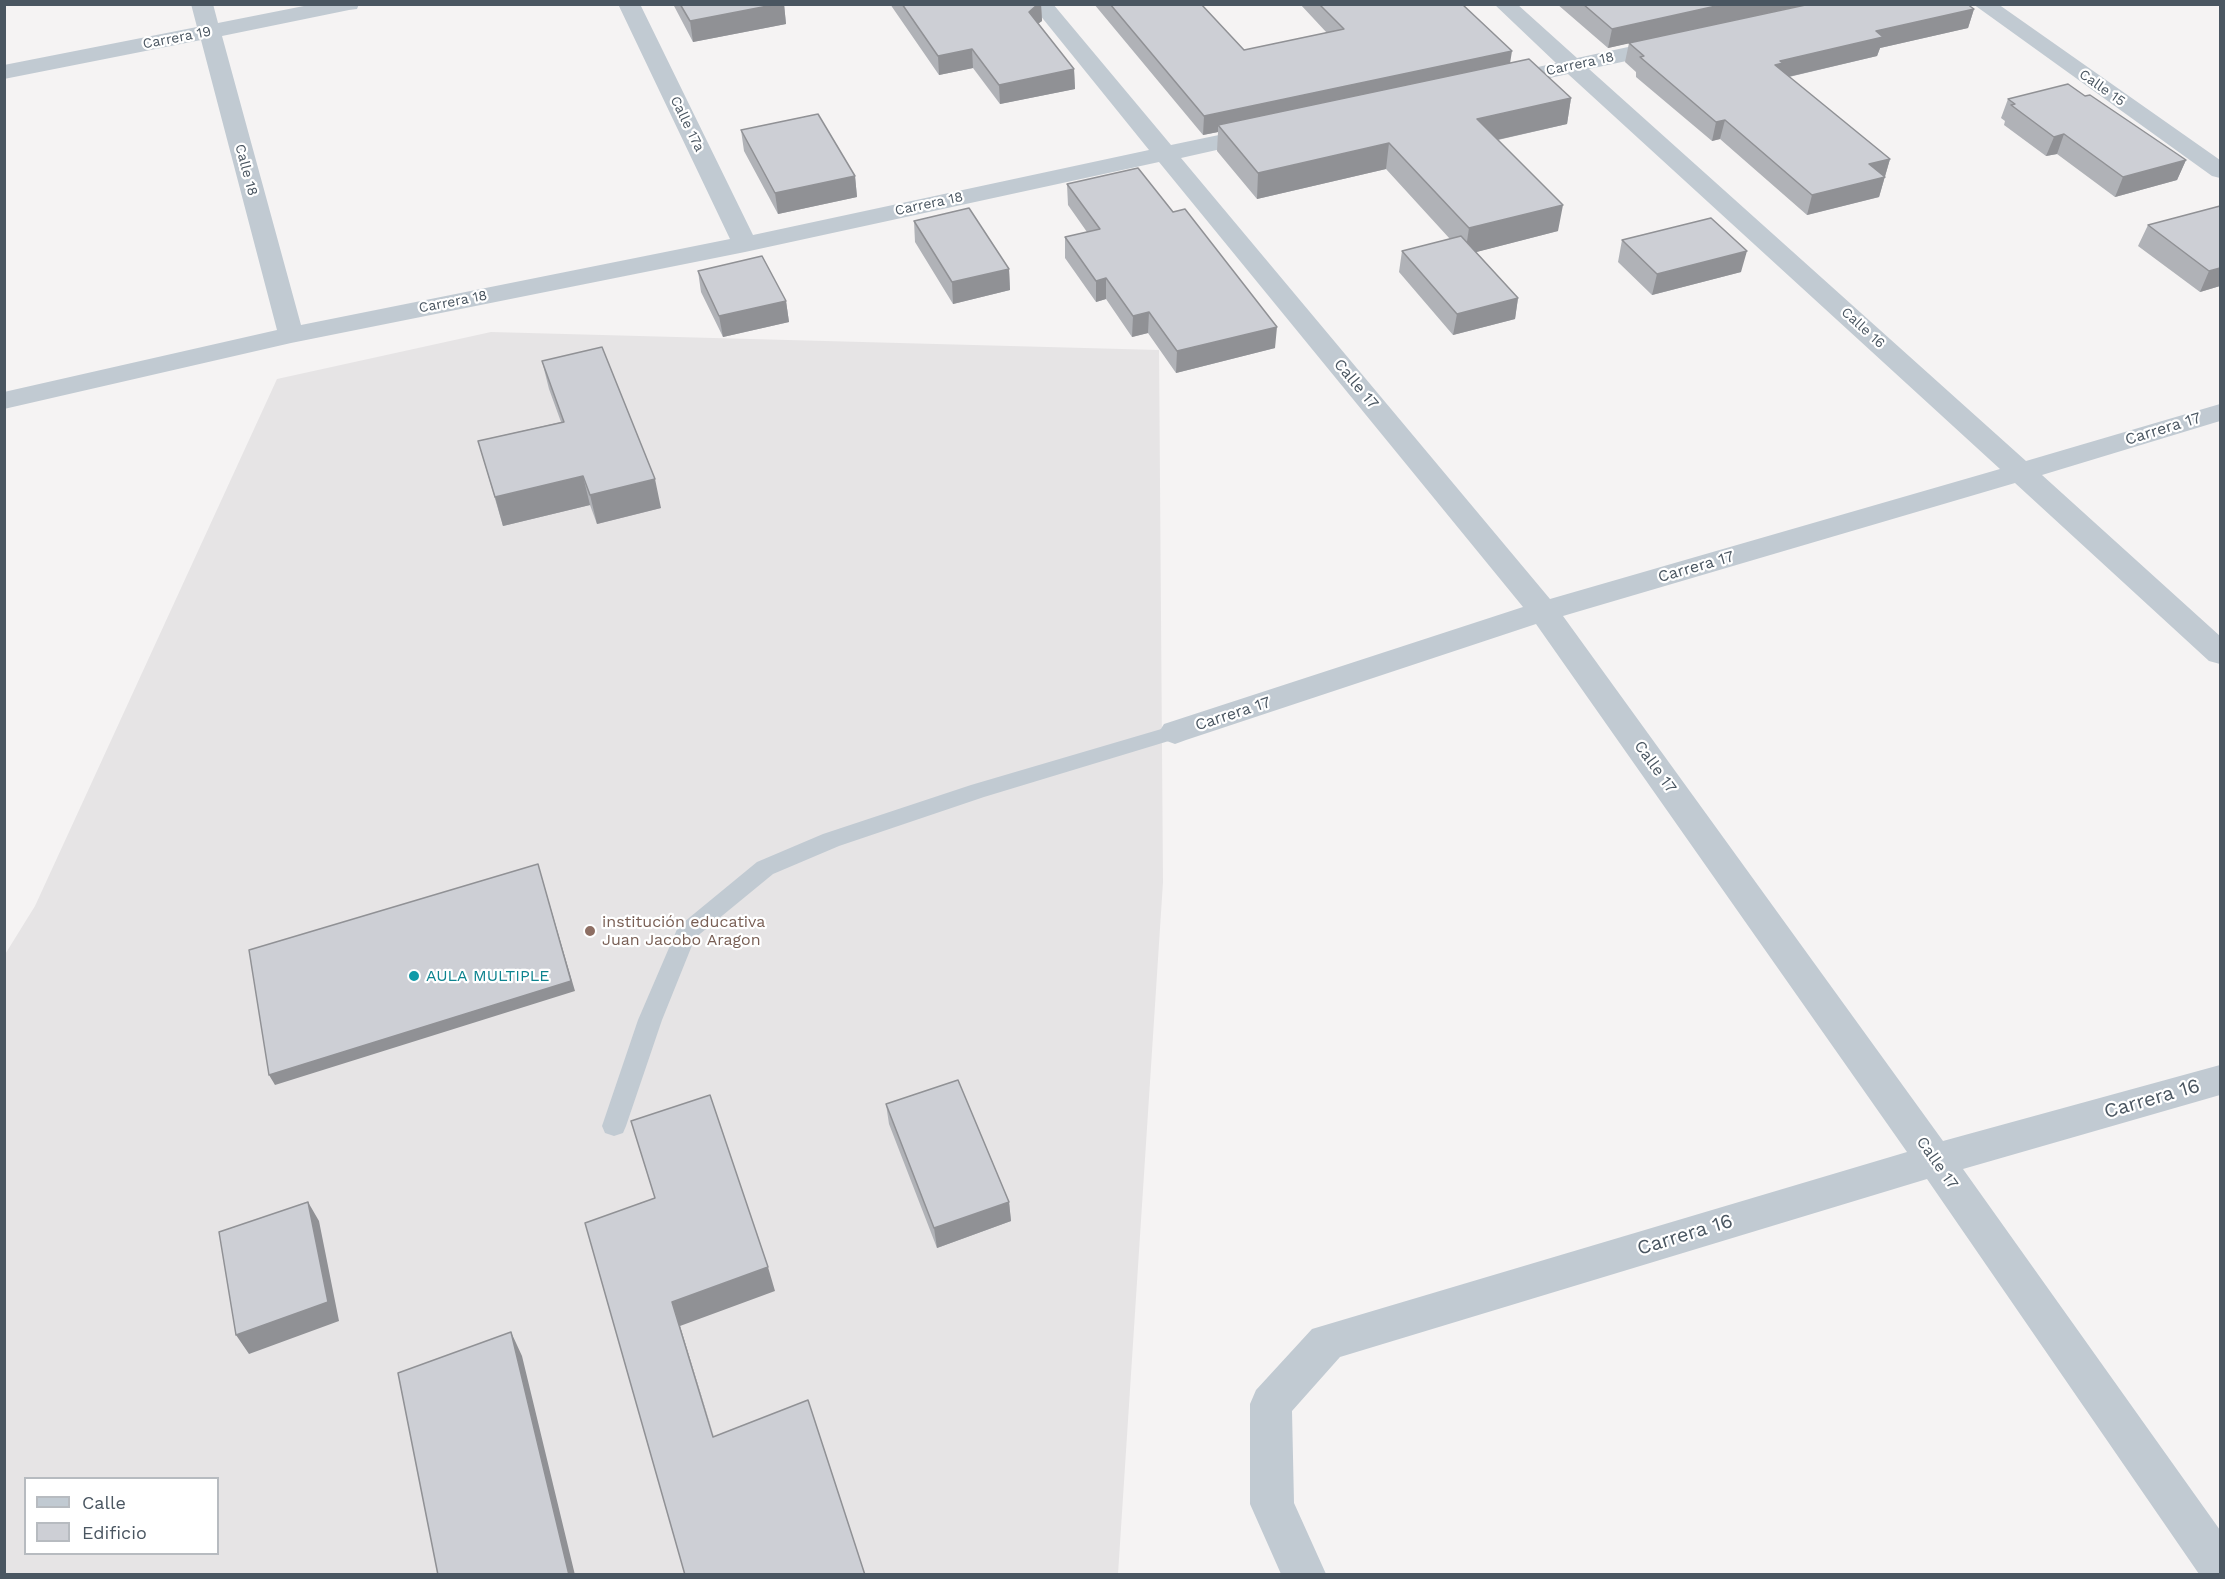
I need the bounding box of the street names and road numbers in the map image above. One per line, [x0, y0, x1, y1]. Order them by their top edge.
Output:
street label: Carrera 19 [141, 23, 213, 53]
street label: Carrera 18 [1544, 49, 1616, 79]
street label: Calle 15 [2076, 66, 2128, 110]
street label: Calle 17a [666, 93, 708, 155]
street label: Calle 18 [231, 142, 261, 198]
street label: Carrera 18 [893, 189, 965, 219]
street label: Carrera 18 [417, 287, 489, 317]
street label: Calle 16 [1838, 304, 1888, 352]
street label: Calle 17 [1329, 355, 1383, 413]
street label: Carrera 17 [2123, 408, 2203, 450]
street label: Carrera 17 [1656, 547, 1736, 587]
street label: Carrera 17 [1193, 693, 1273, 735]
street label: Calle 17 [1630, 737, 1680, 797]
street label: Carrera 16 [2101, 1074, 2203, 1124]
street label: Calle 17 [1912, 1133, 1962, 1193]
street label: Carrera 16 [1634, 1209, 1736, 1261]

